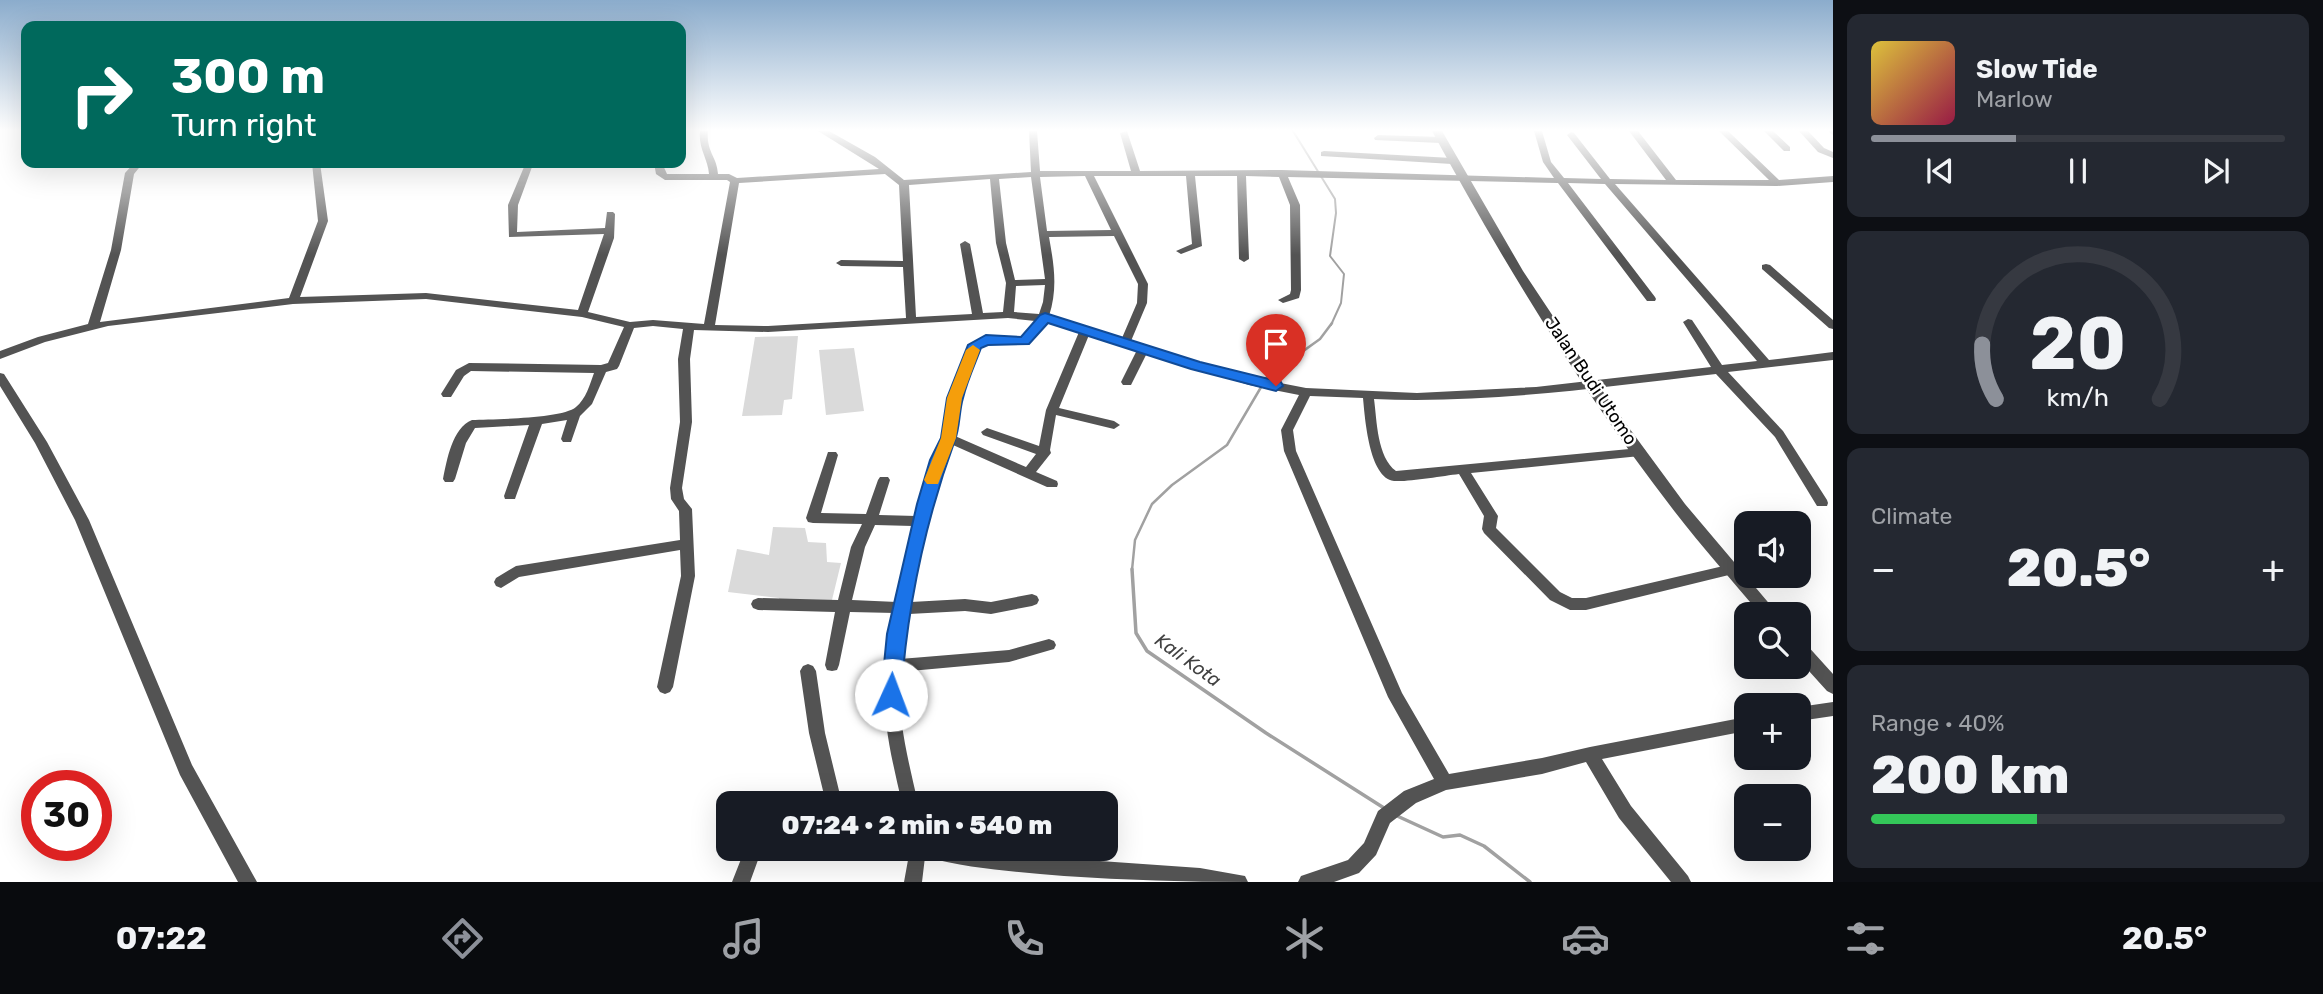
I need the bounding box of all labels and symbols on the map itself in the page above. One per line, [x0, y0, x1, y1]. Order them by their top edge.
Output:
street label: Jalan Budi Utomo [1540, 313, 1642, 449]
pin [1246, 314, 1306, 386]
water label: Kali Kota [1150, 628, 1226, 692]
position arrow [854, 658, 928, 732]
speed limit sign: 30 [21, 770, 112, 861]

